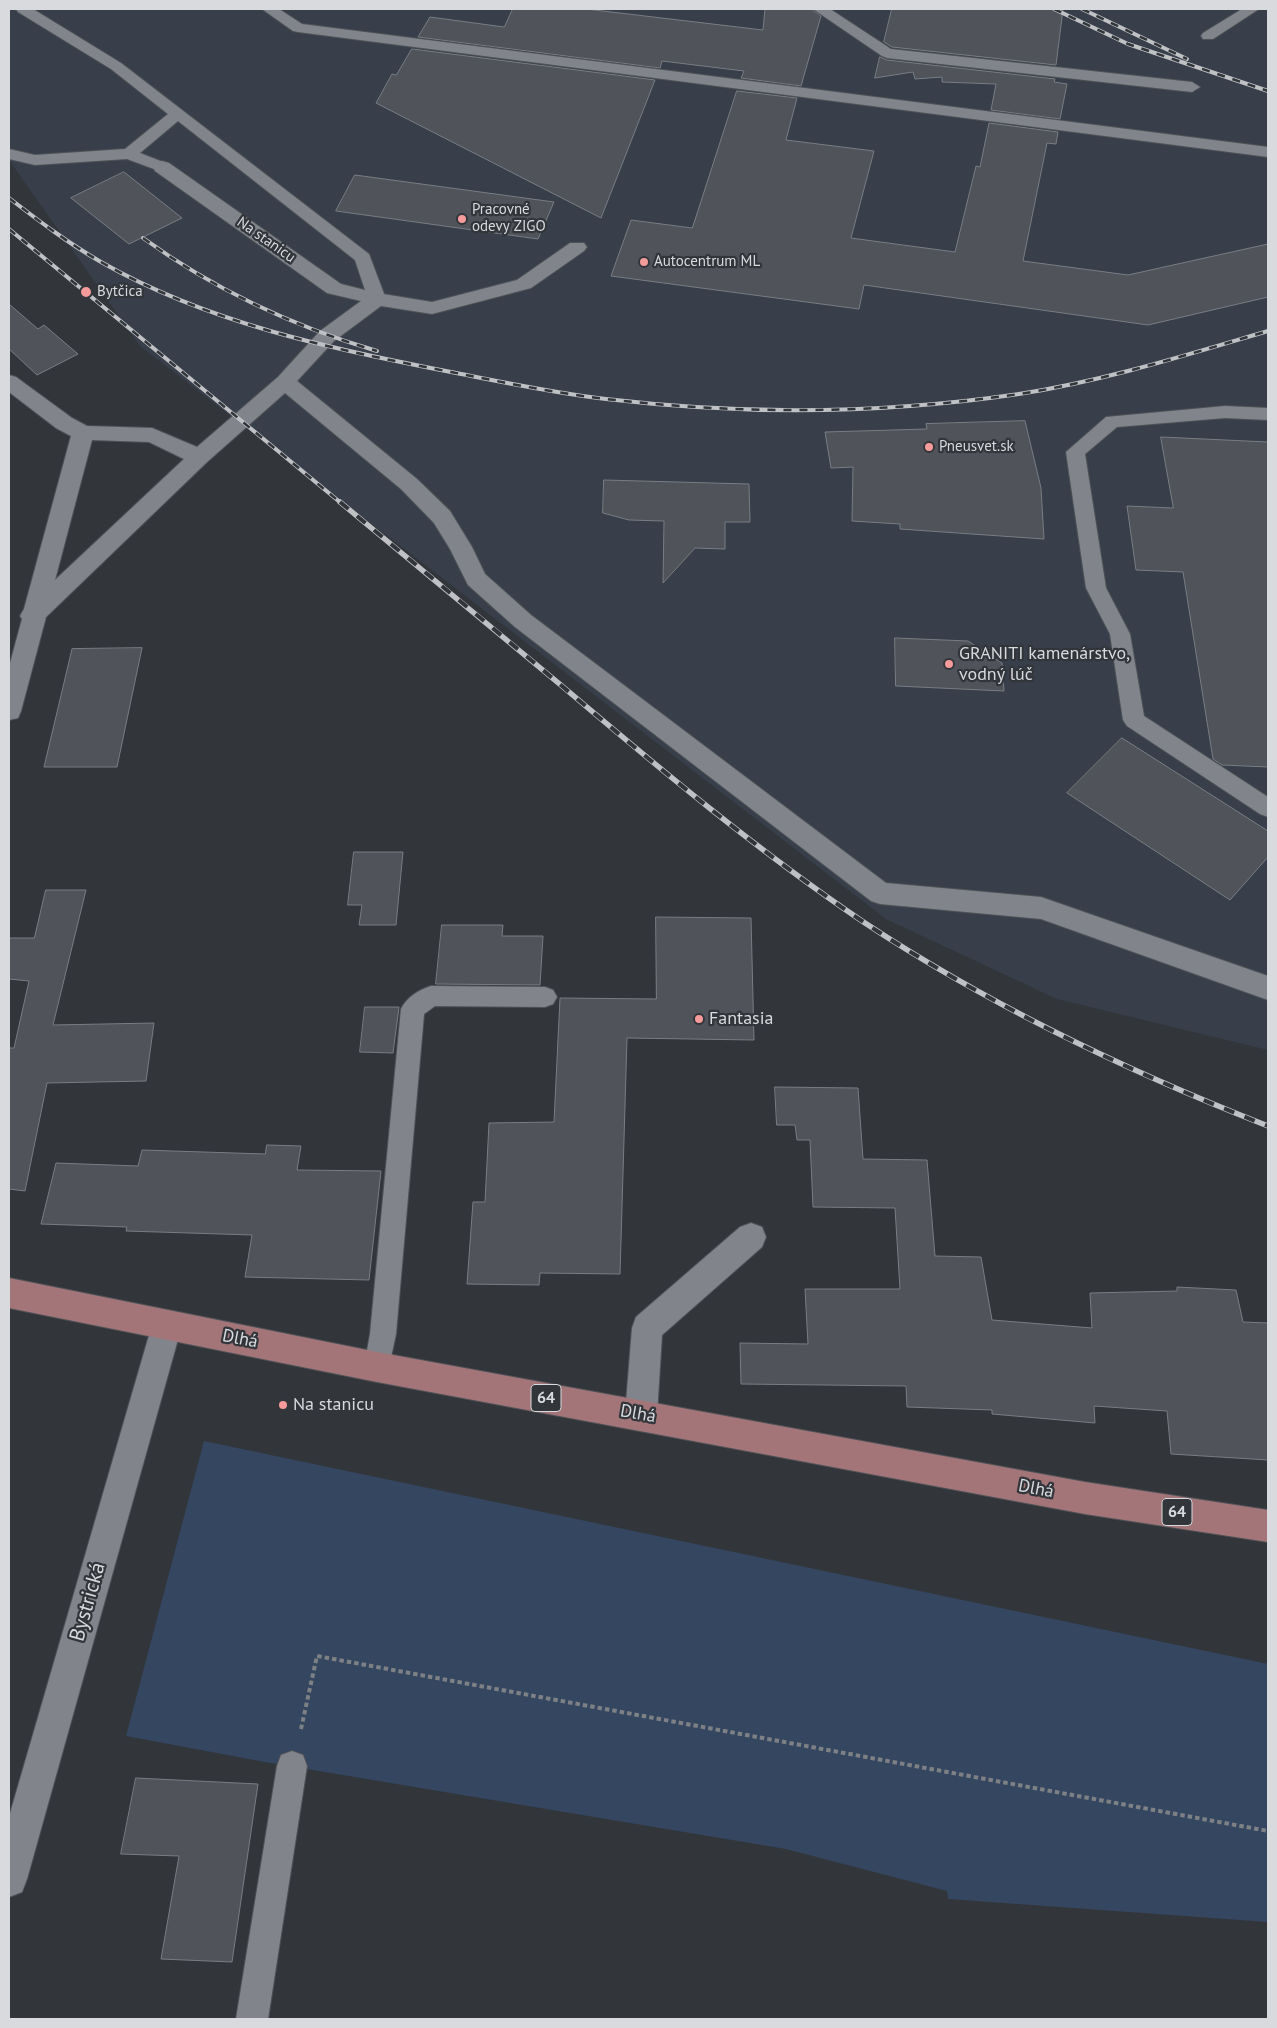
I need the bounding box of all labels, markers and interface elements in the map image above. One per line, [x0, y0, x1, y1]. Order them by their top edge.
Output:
place label: Pracovné odevy ZIGO [472, 201, 546, 236]
street label: Na stanicu [233, 213, 299, 267]
marker: Pracovné odevy ZIGO [456, 213, 468, 225]
place label: Autocentrum ML [654, 253, 760, 271]
marker: Autocentrum ML [638, 256, 650, 268]
place label: Bytčica [97, 283, 143, 301]
marker: Bytčica [79, 285, 93, 299]
place label: Pneusvet.sk [939, 438, 1014, 456]
marker: Pneusvet.sk [923, 441, 935, 453]
place label: GRANITI kamenárstvo, vodný lúč [959, 643, 1130, 686]
marker: GRANITI kamenárstvo, vodný lúč [943, 658, 955, 670]
place label: Fantasia [709, 1008, 773, 1030]
marker: Fantasia [693, 1013, 705, 1025]
street label: Dlhá [220, 1325, 260, 1353]
road number: 64 [531, 1385, 561, 1412]
place label: Na stanicu [293, 1394, 374, 1416]
marker: Na stanicu [277, 1399, 289, 1411]
street label: Dlhá [618, 1400, 658, 1428]
street label: Dlhá [1016, 1475, 1056, 1503]
road number: 64 [1162, 1498, 1192, 1525]
street label: Bystrická [65, 1560, 111, 1644]

